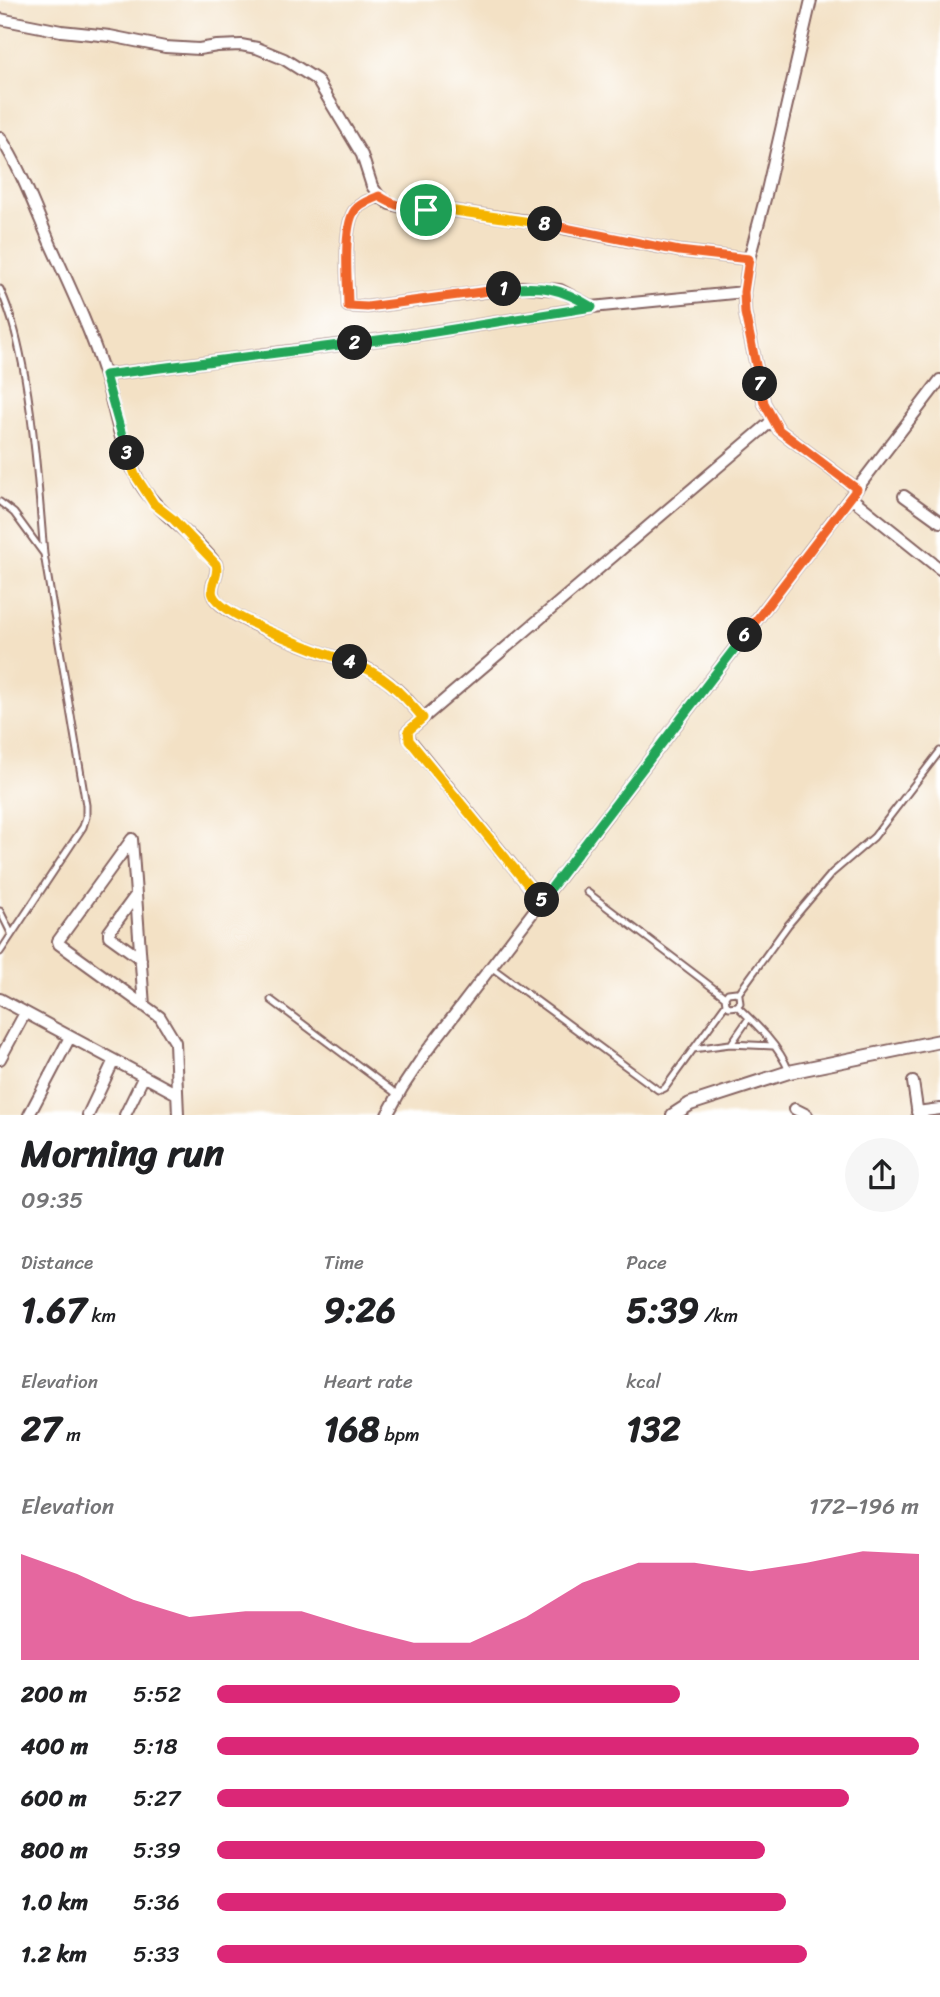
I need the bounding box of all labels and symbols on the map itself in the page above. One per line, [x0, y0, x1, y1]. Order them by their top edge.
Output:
pin [396, 180, 456, 240]
pin: 8 [528, 206, 562, 242]
pin: 1 [486, 272, 522, 306]
pin: 2 [338, 326, 372, 360]
pin: 7 [742, 366, 778, 402]
pin: 3 [110, 435, 144, 470]
pin: 6 [728, 618, 762, 652]
pin: 4 [332, 644, 368, 680]
pin: 5 [524, 883, 560, 918]

